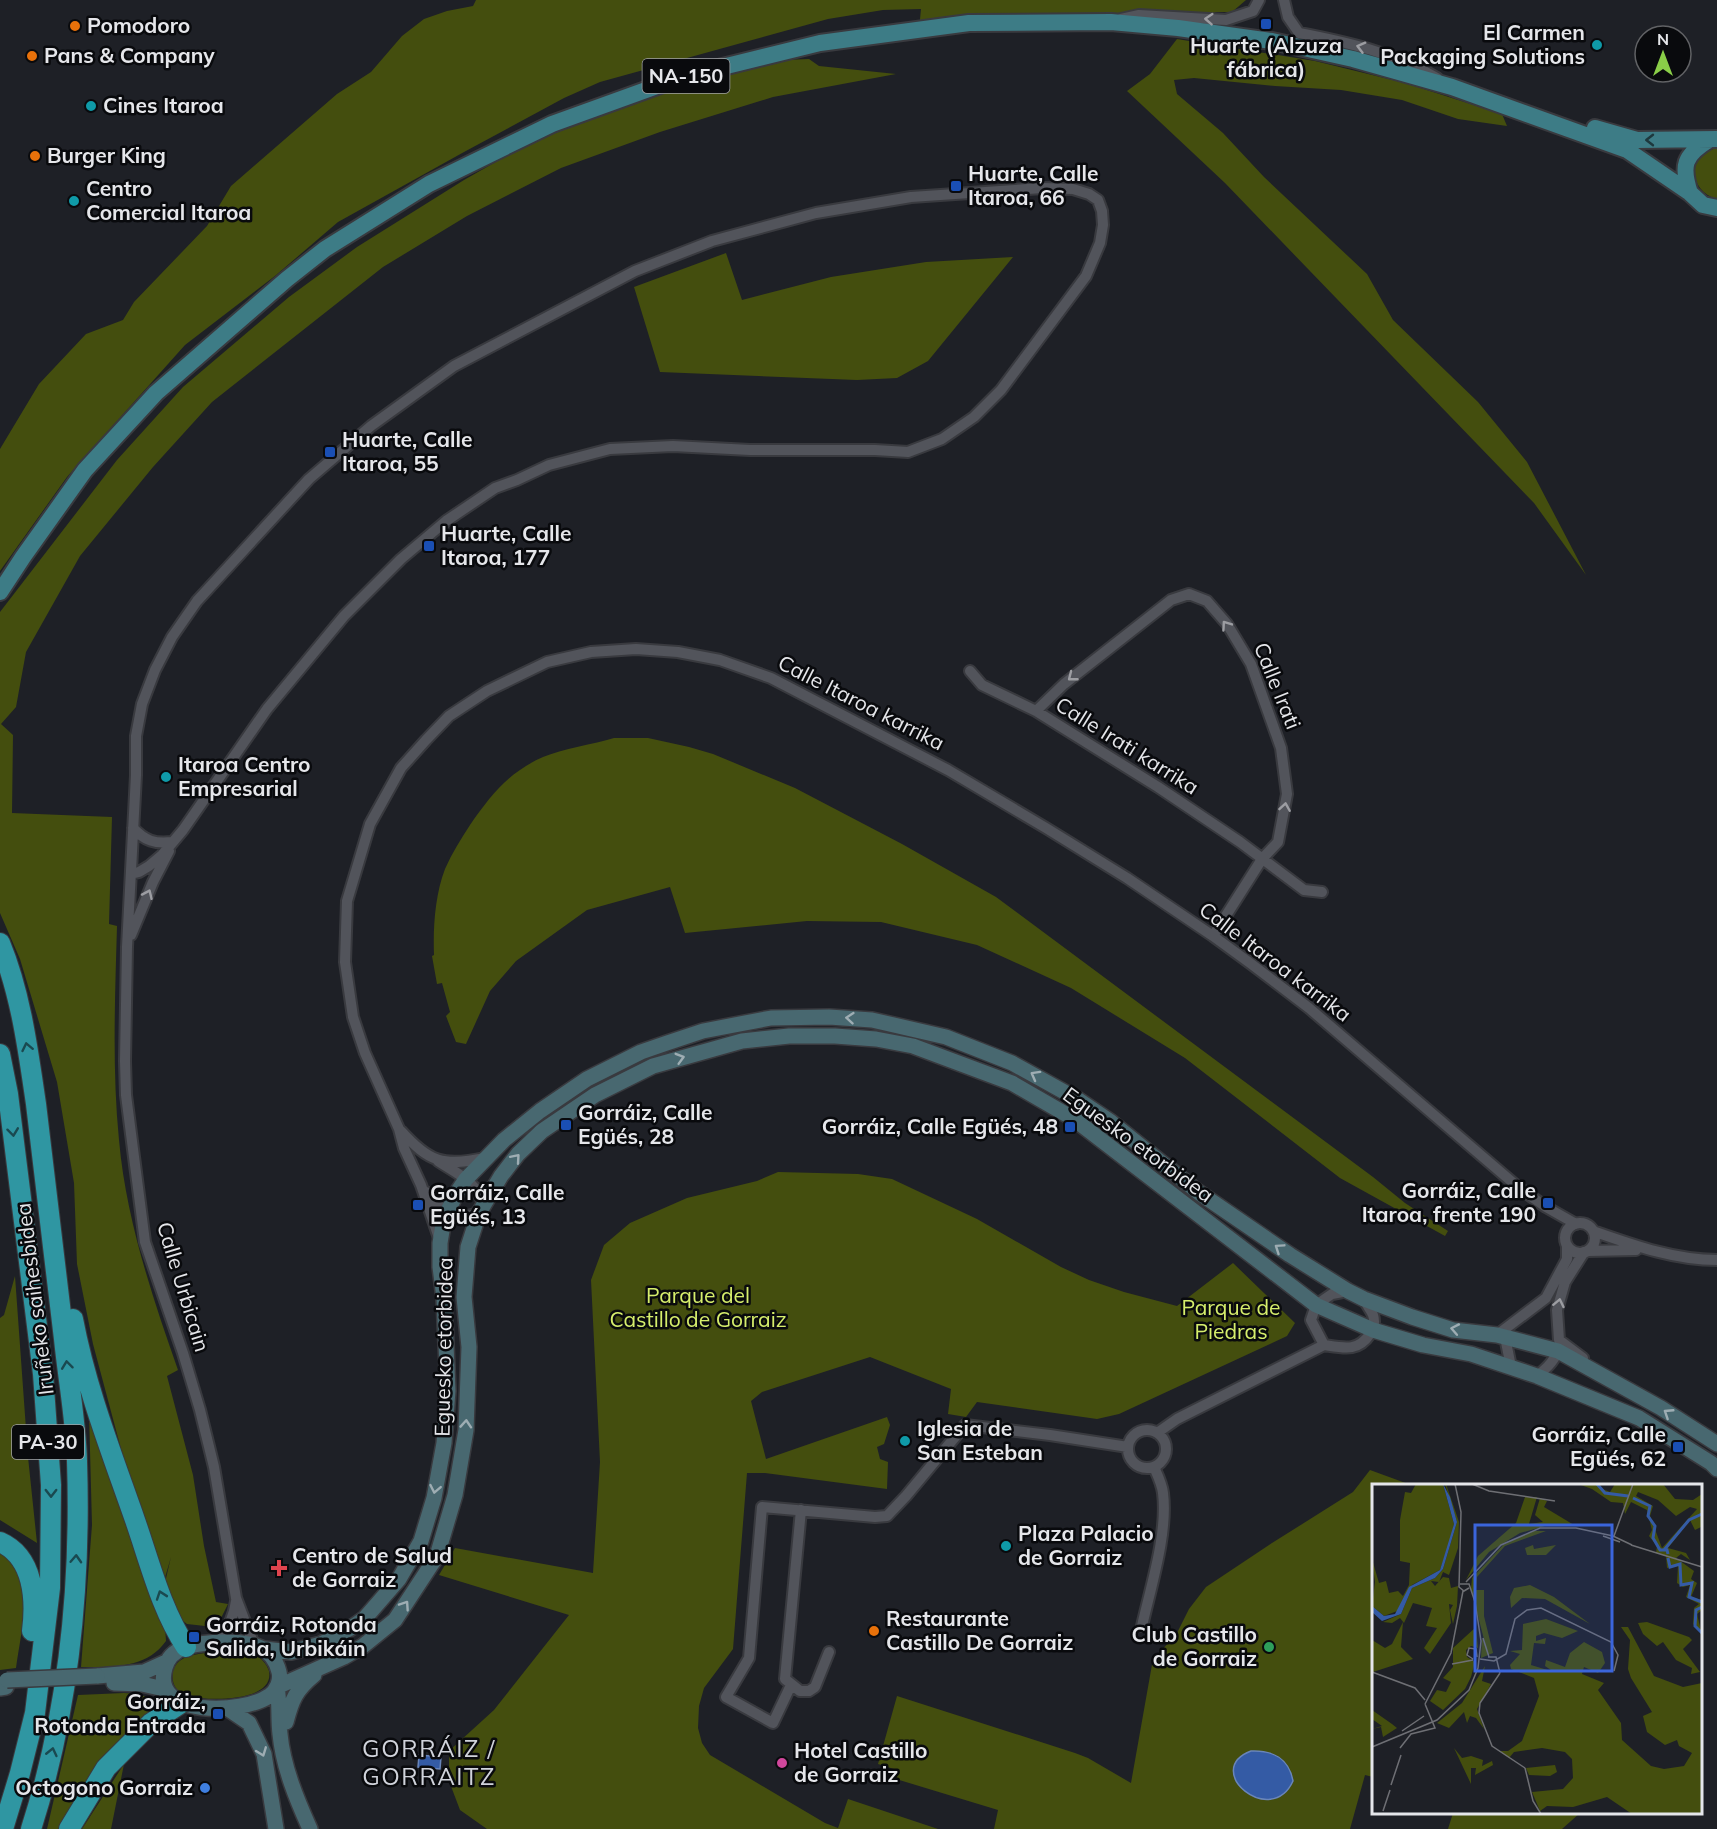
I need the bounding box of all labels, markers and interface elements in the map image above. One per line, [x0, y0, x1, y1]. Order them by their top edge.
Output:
place label: Pomodoro [87, 12, 190, 38]
one-way arrow [1204, 13, 1213, 26]
marker: Huarte (Alzuza fábrica) [1259, 17, 1273, 31]
marker: Pomodoro [68, 19, 82, 33]
place label: El Carmen Packaging Solutions [1380, 19, 1585, 69]
north arrow [1633, 24, 1693, 84]
text: N [1657, 29, 1669, 49]
place label: Huarte (Alzuza fábrica) [1190, 32, 1342, 82]
marker: El Carmen Packaging Solutions [1590, 38, 1604, 52]
place label: Pans & Company [44, 42, 215, 68]
one-way arrow [1356, 42, 1367, 54]
marker: Pans & Company [25, 49, 39, 63]
road number: NA-150 [642, 59, 730, 93]
place label: Cines Itaroa [103, 92, 224, 118]
marker: Cines Itaroa [84, 99, 98, 113]
one-way arrow [1646, 134, 1655, 146]
place label: Burger King [47, 142, 166, 168]
marker: Burger King [28, 149, 42, 163]
place label: Huarte, Calle Itaroa, 66 [968, 160, 1098, 210]
place label: Centro Comercial Itaroa [86, 175, 251, 225]
marker: Huarte, Calle Itaroa, 66 [949, 179, 963, 193]
marker: Centro Comercial Itaroa [67, 194, 81, 208]
place label: Huarte, Calle Itaroa, 55 [342, 426, 472, 476]
marker: Huarte, Calle Itaroa, 55 [323, 445, 337, 459]
place label: Huarte, Calle Itaroa, 177 [441, 520, 571, 570]
marker: Huarte, Calle Itaroa, 177 [422, 539, 436, 553]
one-way arrow [1222, 620, 1233, 631]
street label: Calle Irati [1249, 638, 1307, 733]
street label: Calle Itaroa karrika [774, 649, 949, 755]
one-way arrow [1068, 670, 1079, 681]
street label: Calle Irati karrika [1051, 691, 1204, 800]
place label: Itaroa Centro Empresarial [178, 751, 311, 801]
marker: Itaroa Centro Empresarial [159, 770, 173, 784]
one-way arrow [1278, 803, 1290, 812]
one-way arrow [141, 889, 153, 900]
street label: Calle Itaroa karrika [1195, 896, 1357, 1027]
one-way arrow [845, 1012, 854, 1025]
one-way arrow [21, 1042, 34, 1052]
one-way arrow [675, 1053, 685, 1066]
one-way arrow [1031, 1071, 1041, 1082]
street label: Eguesko etorbidea [1058, 1081, 1219, 1207]
place label: Gorráiz, Calle Egüés, 28 [578, 1099, 712, 1149]
place label: Gorráiz, Calle Egüés, 48 [822, 1113, 1058, 1139]
marker: Gorráiz, Calle Egüés, 28 [559, 1118, 573, 1132]
marker: Gorráiz, Calle Egüés, 48 [1063, 1120, 1077, 1134]
one-way arrow [6, 1128, 18, 1137]
one-way arrow [509, 1154, 520, 1165]
place label: Gorráiz, Calle Itaroa, frente 190 [1362, 1177, 1536, 1227]
place label: Gorráiz, Calle Egüés, 13 [430, 1179, 564, 1229]
marker: Gorráiz, Calle Itaroa, frente 190 [1541, 1196, 1555, 1210]
marker: Gorráiz, Calle Egüés, 13 [411, 1198, 425, 1212]
street label: Iruñeko saihesbidea [9, 1202, 59, 1397]
street label: Calle Urbicain [152, 1219, 216, 1355]
one-way arrow [1275, 1244, 1286, 1255]
street label: Eguesko etorbidea [428, 1257, 458, 1437]
park label: Parque del Castillo de Gorraiz [609, 1282, 787, 1332]
park label: Parque de Piedras [1182, 1294, 1280, 1344]
one-way arrow [1552, 1298, 1565, 1308]
one-way arrow [1450, 1323, 1460, 1336]
one-way arrow [61, 1360, 74, 1369]
one-way arrow [1664, 1408, 1674, 1420]
place label: Iglesia de San Esteban [917, 1415, 1043, 1465]
one-way arrow [459, 1419, 472, 1428]
place label: Gorráiz, Calle Egüés, 62 [1532, 1421, 1666, 1471]
road number: PA-30 [12, 1425, 84, 1459]
marker: Iglesia de San Esteban [898, 1434, 912, 1448]
marker: Gorráiz, Calle Egüés, 62 [1671, 1440, 1685, 1454]
one-way arrow [429, 1484, 442, 1494]
inset map [1372, 1484, 1702, 1814]
one-way arrow [45, 1488, 57, 1497]
place label: Plaza Palacio de Gorraiz [1018, 1520, 1154, 1570]
marker: Plaza Palacio de Gorraiz [999, 1539, 1013, 1553]
place label: Centro de Salud de Gorraiz [292, 1542, 452, 1592]
one-way arrow [70, 1555, 83, 1564]
marker: Centro de Salud de Gorraiz [270, 1559, 288, 1577]
one-way arrow [155, 1590, 168, 1601]
one-way arrow [397, 1601, 408, 1612]
place label: Restaurante Castillo De Gorraiz [886, 1605, 1073, 1655]
place label: Gorráiz, Rotonda Salida, Urbikáin [206, 1611, 377, 1661]
place label: Club Castillo de Gorraiz [1132, 1621, 1257, 1671]
marker: Restaurante Castillo De Gorraiz [867, 1624, 881, 1638]
marker: Gorráiz, Rotonda Salida, Urbikáin [187, 1630, 201, 1644]
marker: Club Castillo de Gorraiz [1262, 1640, 1276, 1654]
place label: Gorráiz, Rotonda Entrada [34, 1688, 206, 1738]
marker: Gorráiz, Rotonda Entrada [211, 1707, 225, 1721]
district label: GORRÁIZ / GORRAITZ [362, 1733, 496, 1791]
place label: Hotel Castillo de Gorraiz [794, 1737, 927, 1787]
one-way arrow [255, 1746, 267, 1757]
one-way arrow [45, 1748, 58, 1758]
marker: Hotel Castillo de Gorraiz [775, 1756, 789, 1770]
place label: Octogono Gorraiz [15, 1774, 193, 1800]
marker: Octogono Gorraiz [198, 1781, 212, 1795]

